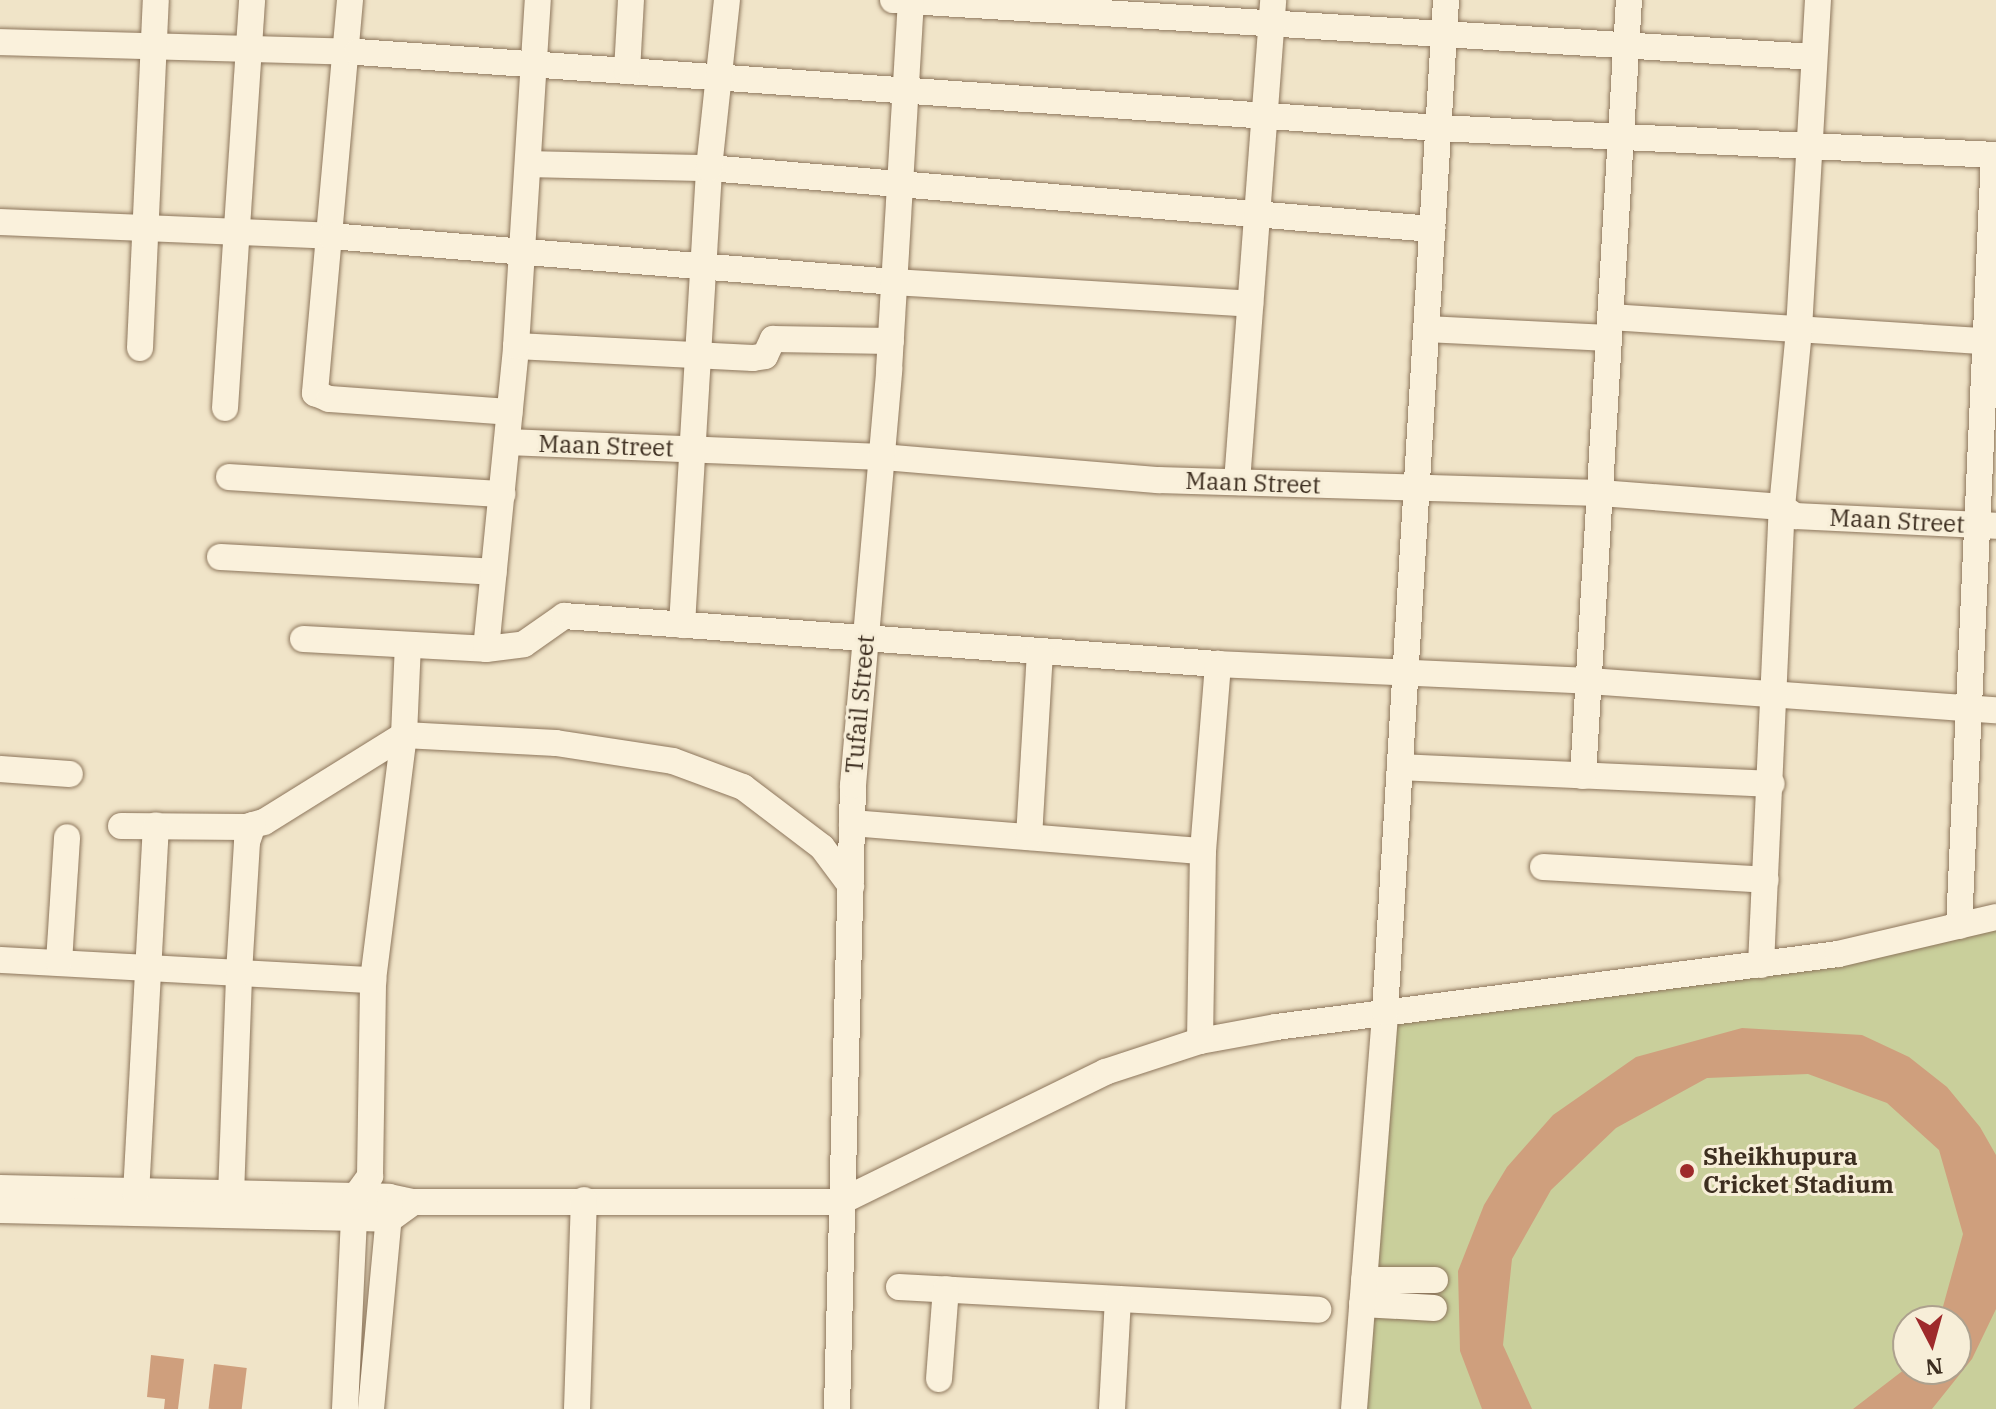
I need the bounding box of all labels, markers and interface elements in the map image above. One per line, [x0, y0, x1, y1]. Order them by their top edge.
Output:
street label: Maan Street [538, 429, 674, 463]
street label: Maan Street [1185, 466, 1321, 500]
street label: Maan Street [1829, 503, 1965, 539]
street label: Tufail Street [840, 633, 880, 775]
place label: Sheikhupura Cricket Stadium [1703, 1143, 1894, 1199]
marker: Sheikhupura Cricket Stadium [1678, 1162, 1696, 1180]
north arrow [1892, 1305, 1972, 1385]
text: N [1924, 1352, 1945, 1383]

